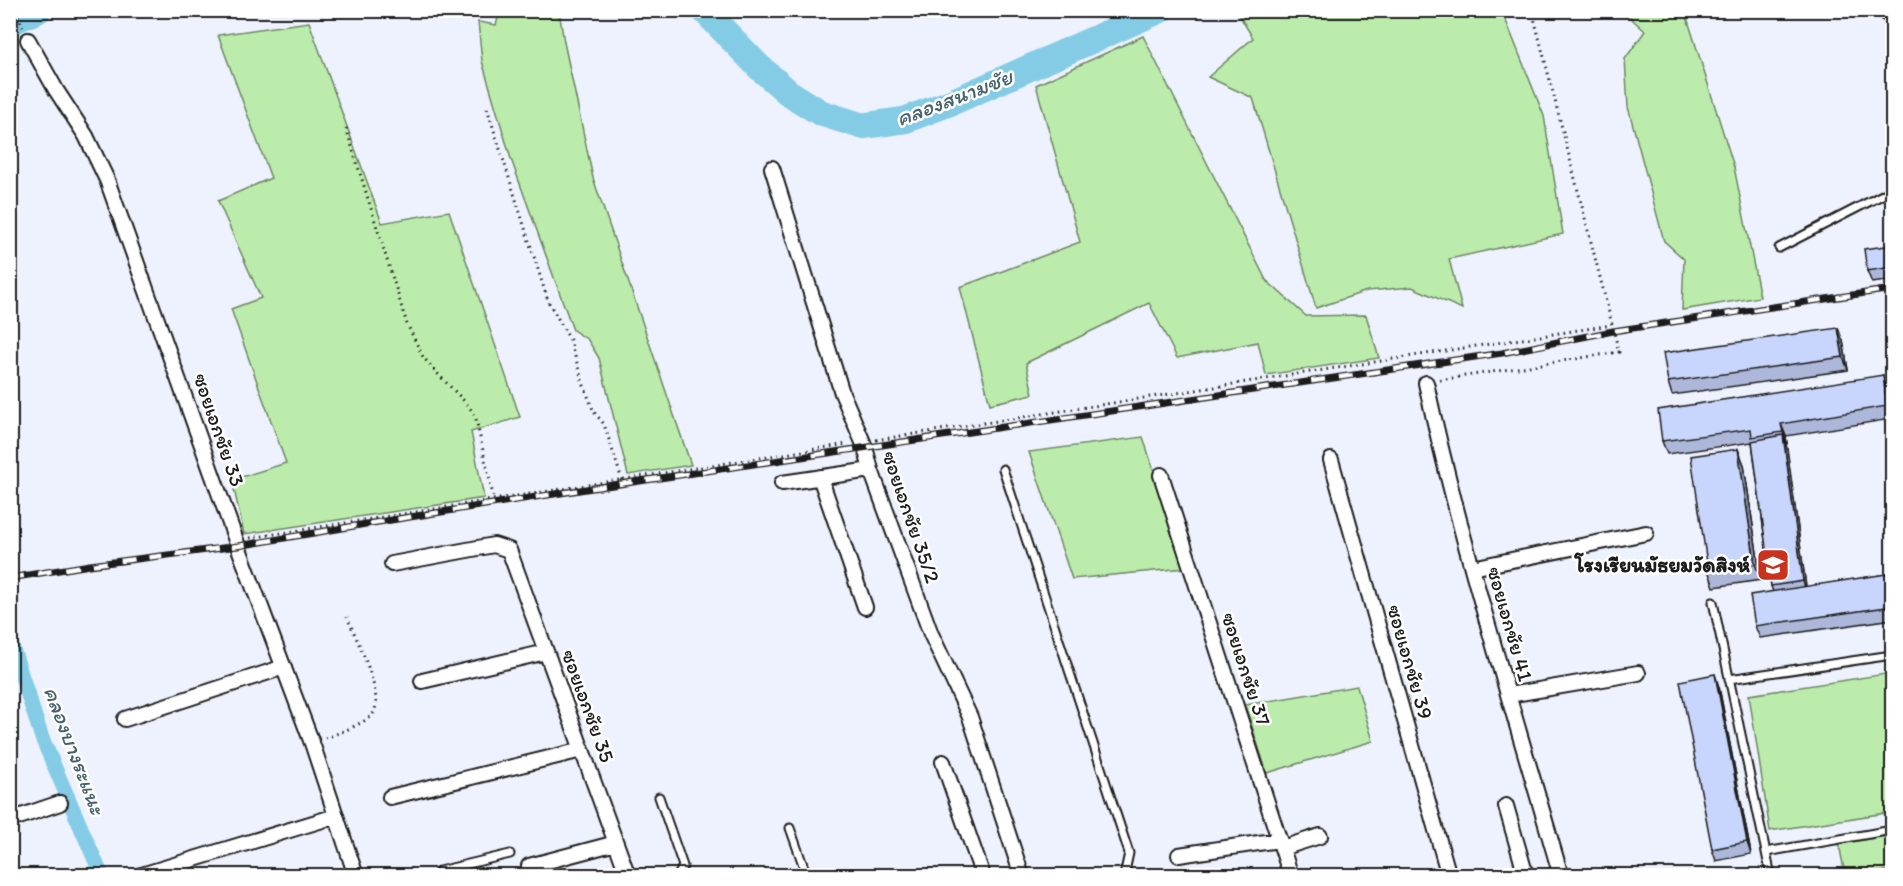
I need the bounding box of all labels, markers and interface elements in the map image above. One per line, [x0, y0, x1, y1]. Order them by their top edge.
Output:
water label: คลองสนามชัย [892, 62, 1017, 132]
street label: ซอยเอกชัย 33 [188, 370, 251, 490]
street label: ซอยเอกชัย 35/2 [877, 448, 946, 586]
school or university icon: โรงเรียนมัธยมวัดสิงห์ [1755, 547, 1791, 583]
place label: โรงเรียนมัธยมวัดสิงห์ [1574, 552, 1750, 577]
street label: ซอยเอกชัย 41 [1482, 564, 1539, 684]
street label: ซอยเอกชัย 39 [1382, 602, 1439, 722]
street label: ซอยเอกชัย 37 [1216, 609, 1276, 728]
street label: ซอยเอกชัย 35 [557, 646, 620, 765]
water label: คลองบางระแนะ [38, 682, 112, 820]

